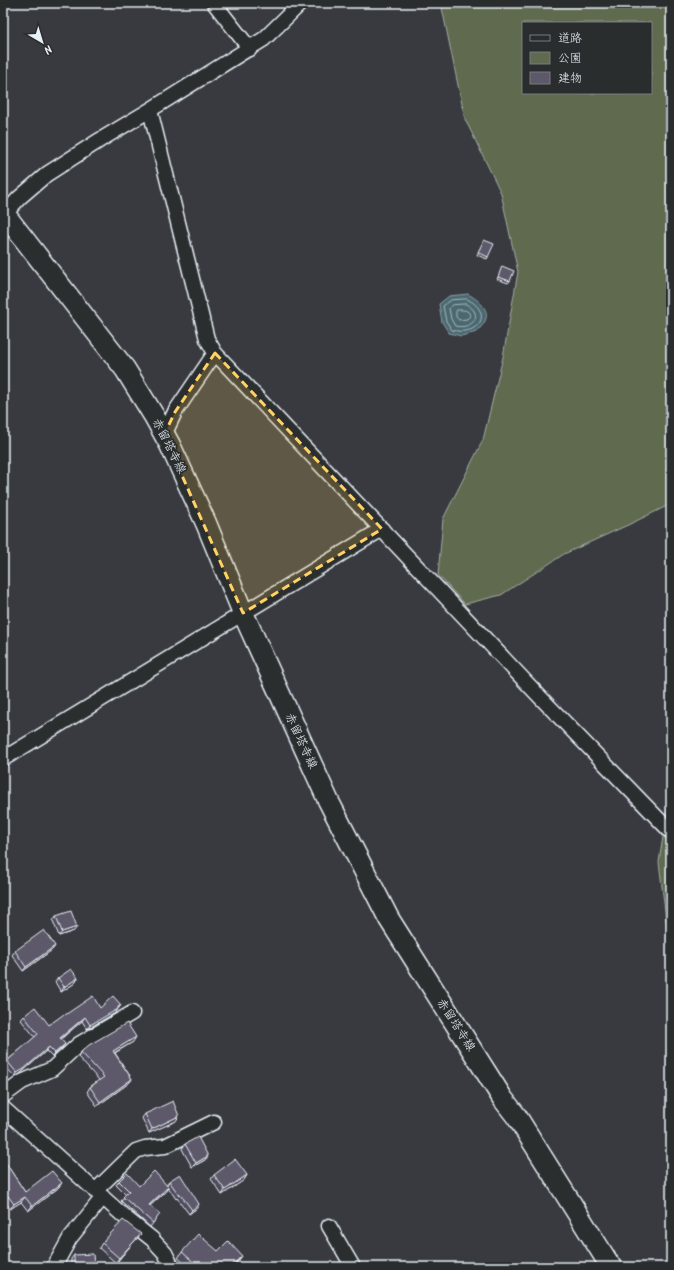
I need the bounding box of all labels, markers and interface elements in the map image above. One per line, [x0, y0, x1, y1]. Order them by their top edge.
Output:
north arrow [22, 22, 62, 62]
legend [522, 22, 652, 94]
text: 道路 [558, 29, 582, 48]
text: N [39, 40, 56, 58]
text: 公園 [558, 49, 582, 68]
text: 建物 [558, 69, 582, 88]
street label: 赤留塔寺線 [147, 415, 191, 477]
street label: 赤留塔寺線 [280, 710, 322, 772]
street label: 赤留塔寺線 [432, 995, 480, 1055]

